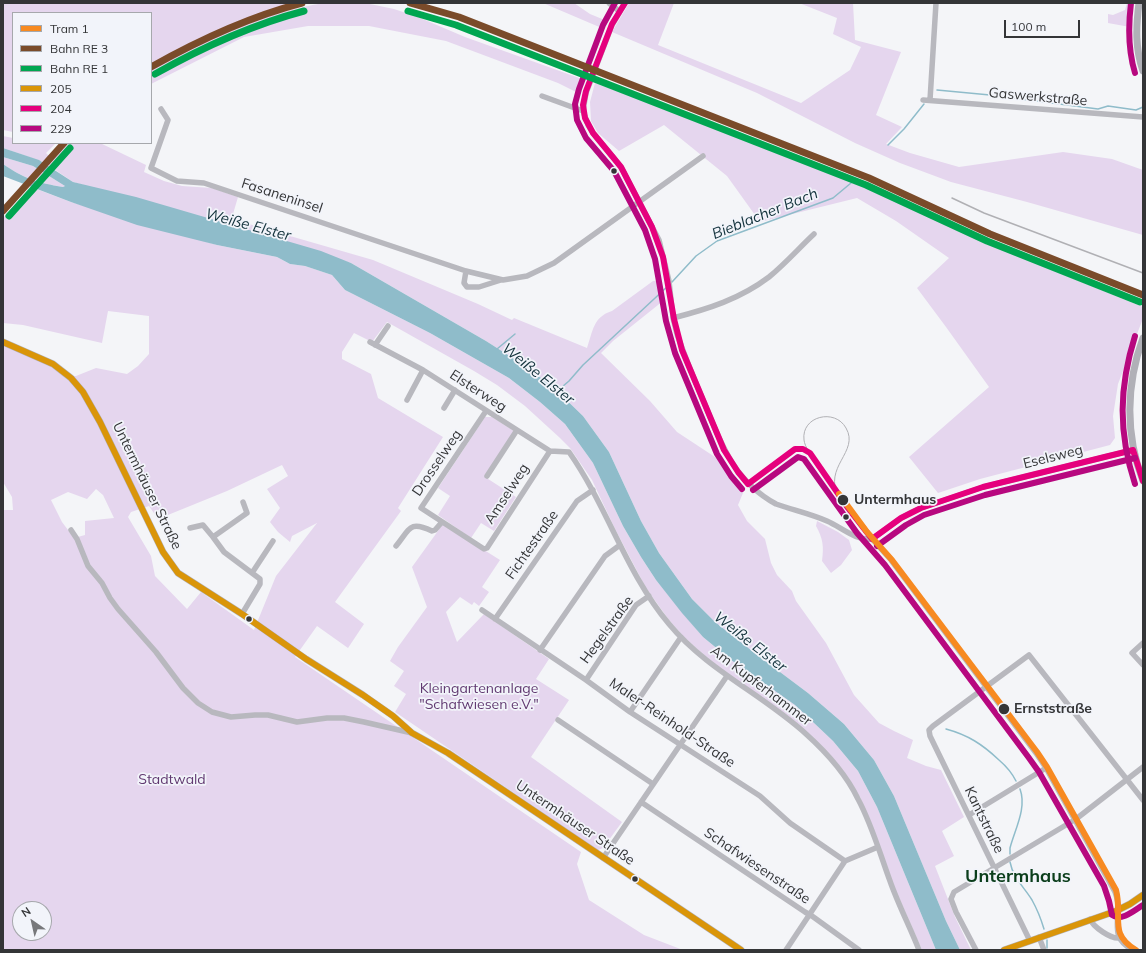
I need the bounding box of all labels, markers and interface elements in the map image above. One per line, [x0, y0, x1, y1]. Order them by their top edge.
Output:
legend [12, 12, 152, 144]
scale bar [1006, 12, 1082, 38]
text: 100 m [1011, 19, 1046, 34]
text: Tram 1 [50, 21, 89, 36]
text: Bahn RE 3 [50, 41, 108, 56]
text: Bahn RE 1 [50, 61, 108, 76]
text: 205 [50, 81, 72, 96]
street label: Gaswerkstraße [988, 84, 1088, 110]
text: 204 [50, 101, 72, 116]
text: 229 [50, 121, 72, 136]
unlabelled marker [609, 166, 619, 176]
street label: Fasaneninsel [239, 175, 325, 217]
water label: Bieblacher Bach [709, 185, 821, 243]
water label: Weiße Elster [203, 205, 293, 245]
water label: Weiße Elster [498, 339, 578, 409]
street label: Elsterweg [446, 366, 510, 416]
street label: Untermhäuser Straße [109, 420, 185, 552]
street label: Drosselweg [409, 427, 465, 499]
street label: Eselsweg [1021, 441, 1085, 473]
street label: Amselweg [481, 461, 533, 527]
place label: Untermhaus [854, 492, 936, 508]
marker: Untermhaus [836, 493, 850, 507]
street label: Fichtestraße [502, 507, 562, 583]
unlabelled marker [841, 512, 851, 522]
street label: Hegelstraße [577, 593, 637, 667]
water label: Weiße Elster [710, 608, 790, 676]
unlabelled marker [244, 614, 254, 624]
street label: Am Kupferhammer [707, 642, 815, 730]
street label: Maler-Reinhold-Straße [606, 675, 738, 771]
park label: Kleingartenanlage "Schafwiesen e.V." [419, 681, 539, 714]
place label: Ernststraße [1014, 701, 1092, 717]
marker: Ernststraße [997, 702, 1011, 716]
park label: Stadtwald [138, 772, 206, 788]
street label: Untermhäuser Straße [512, 777, 638, 869]
street label: Kantstraße [961, 784, 1007, 856]
street label: Schafwiesenstraße [701, 824, 813, 908]
district label: Untermhaus [965, 866, 1071, 888]
unlabelled marker [630, 874, 640, 884]
north arrow [12, 901, 52, 941]
text: N [18, 904, 33, 920]

